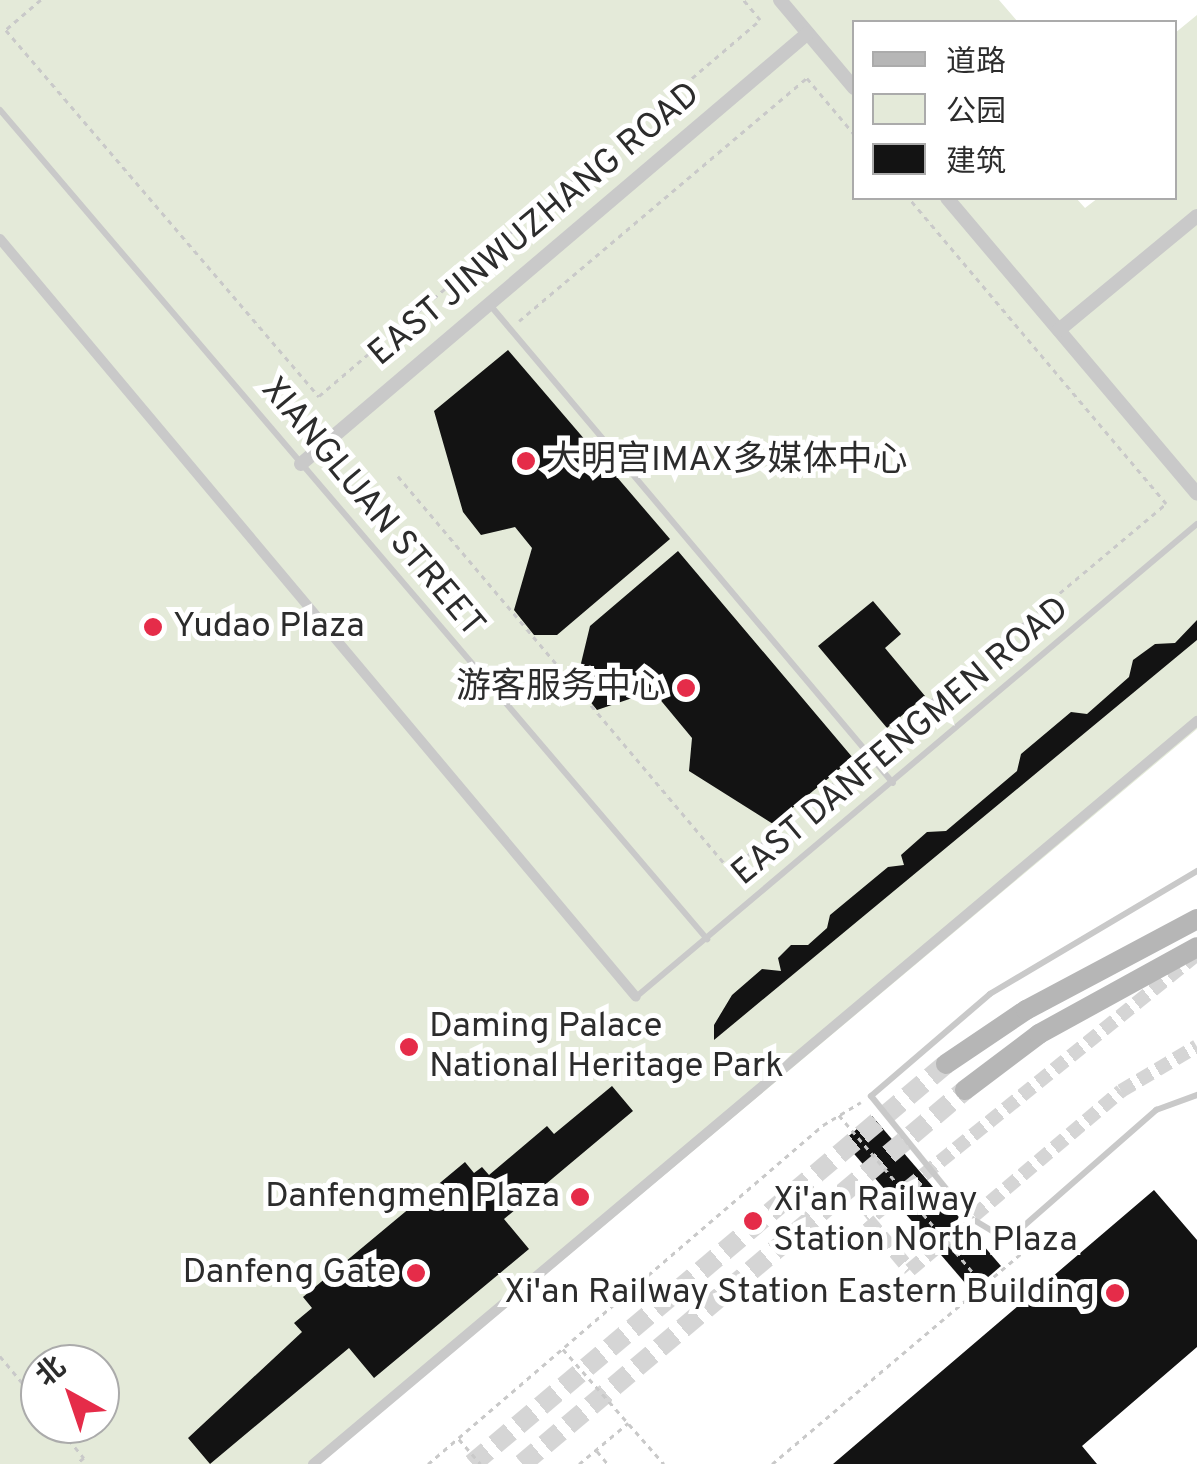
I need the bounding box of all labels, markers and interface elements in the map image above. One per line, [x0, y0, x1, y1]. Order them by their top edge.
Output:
legend [852, 20, 1177, 200]
text: 道路 [946, 45, 1006, 82]
street label: EAST JINWUZHANG ROAD [360, 74, 710, 376]
text: 公园 [946, 95, 1006, 132]
text: 建筑 [946, 145, 1006, 182]
street label: XIANGLUAN STREET [251, 370, 493, 646]
place label: 大明宫IMAX多媒体中心 [546, 440, 908, 482]
marker: 大明宫IMAX多媒体中心 [515, 450, 537, 472]
street label: EAST DANFENGMEN ROAD [723, 588, 1079, 896]
place label: Yudao Plaza [173, 606, 365, 648]
marker: Yudao Plaza [142, 616, 164, 638]
place label: 游客服务中心 [456, 667, 666, 709]
marker: 游客服务中心 [675, 677, 697, 699]
place label: Daming Palace National Heritage Park [429, 1006, 784, 1088]
marker: Daming Palace National Heritage Park [398, 1036, 420, 1058]
place label: Danfengmen Plaza [265, 1176, 560, 1218]
place label: Xi'an Railway Station North Plaza [773, 1180, 1078, 1262]
marker: Danfengmen Plaza [569, 1186, 591, 1208]
marker: Xi'an Railway Station North Plaza [742, 1210, 764, 1232]
place label: Danfeng Gate [182, 1252, 396, 1294]
marker: Danfeng Gate [405, 1262, 427, 1284]
place label: Xi'an Railway Station Eastern Building [504, 1272, 1095, 1314]
marker: Xi'an Railway Station Eastern Building [1104, 1282, 1126, 1304]
north arrow [20, 1344, 120, 1444]
text: 北 [30, 1350, 74, 1395]

